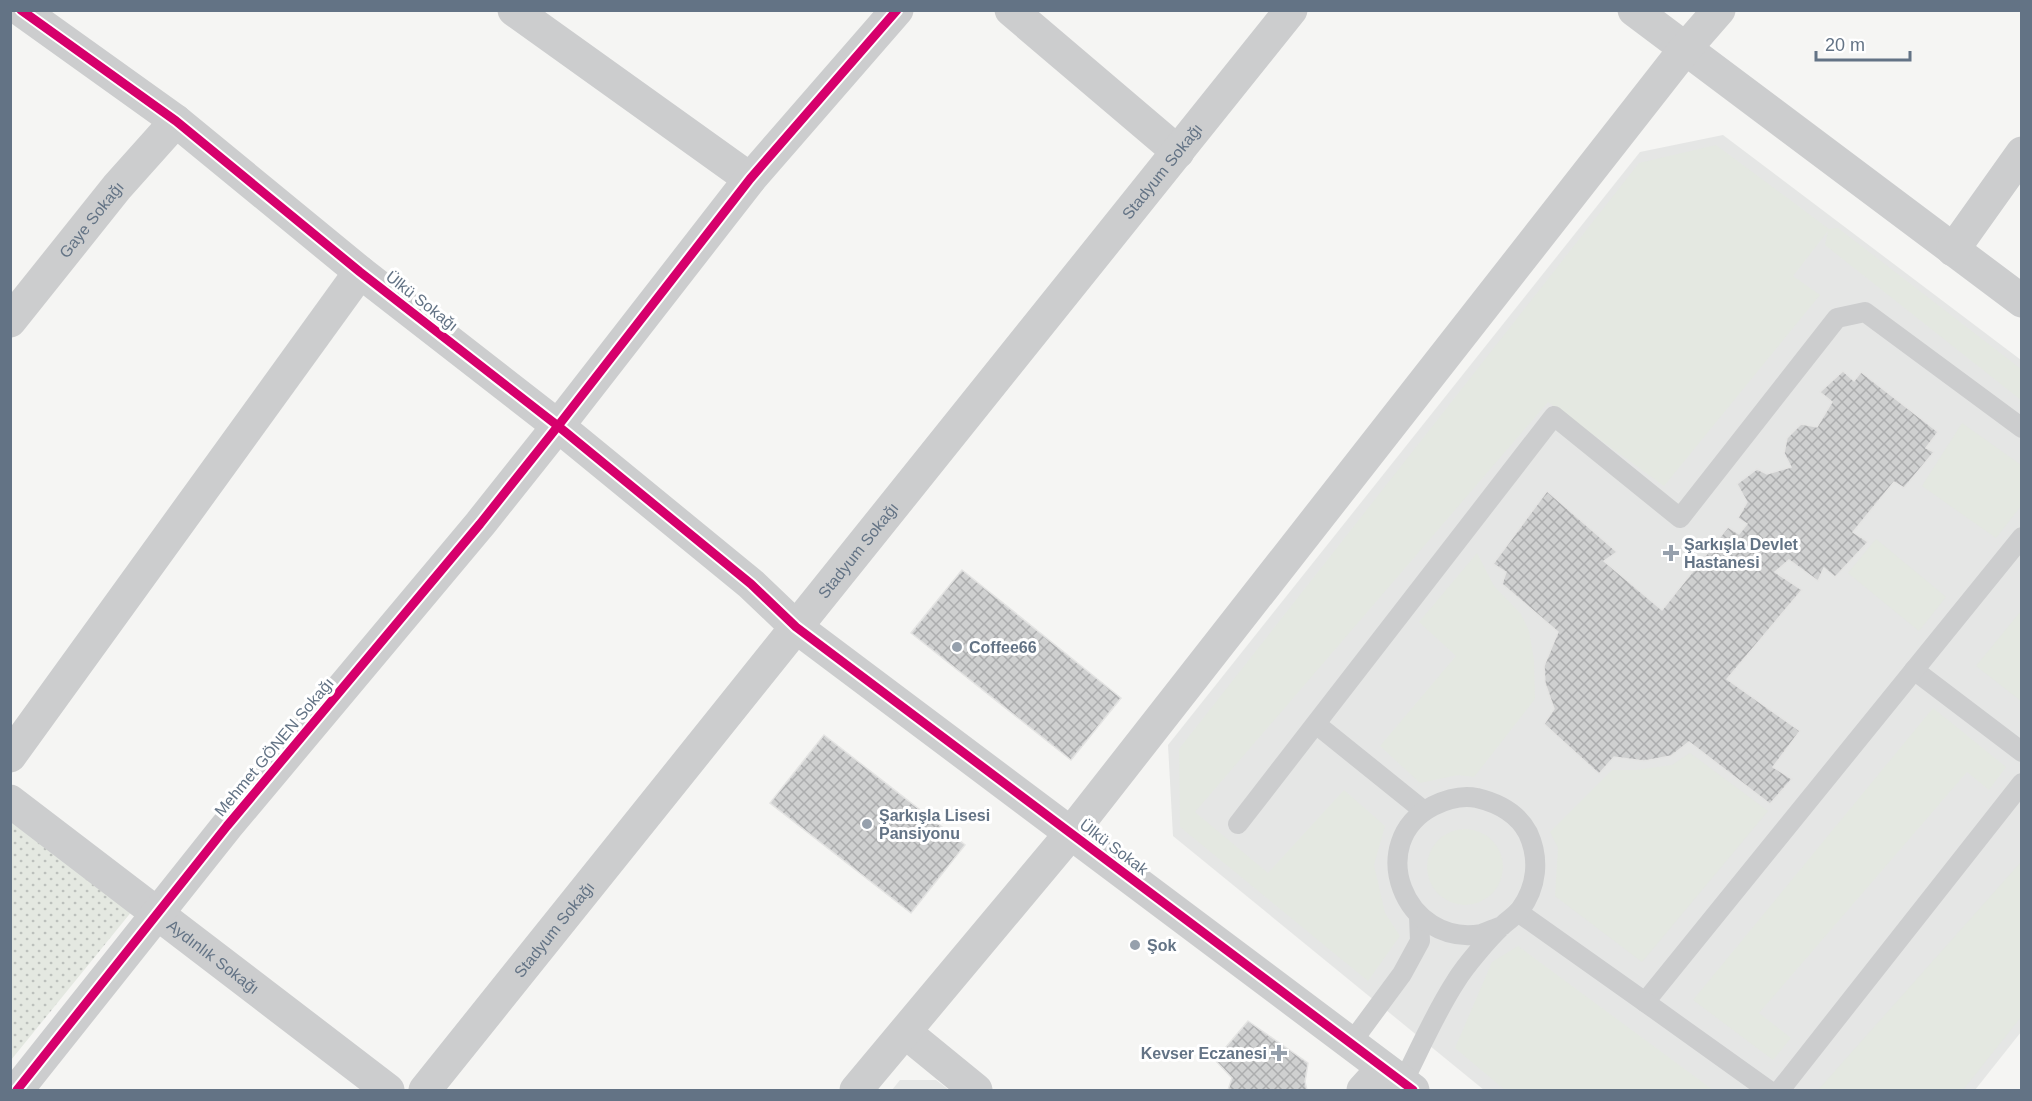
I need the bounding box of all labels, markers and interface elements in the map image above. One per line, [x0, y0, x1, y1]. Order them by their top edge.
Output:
scale bar [1816, 24, 1910, 62]
text: 20 m [1825, 35, 1865, 55]
street label: Stadyum Sokağı [1119, 120, 1205, 222]
street label: Gaye Sokağı [56, 178, 127, 261]
street label: Ülkü Sokağı [383, 268, 461, 334]
street label: Stadyum Sokağı [815, 499, 901, 601]
place label: Şarkışla Devlet Hastanesi [1684, 536, 1799, 571]
marker: Şarkışla Devlet Hastanesi [1662, 544, 1680, 562]
place label: Coffee66 [969, 639, 1037, 656]
marker: Coffee66 [950, 640, 964, 654]
street label: Mehmet GÖNEN Sokağı [211, 674, 337, 820]
place label: Şarkışla Lisesi Pansiyonu [879, 807, 990, 842]
street label: Ülkü Sokak [1077, 816, 1152, 879]
marker: Şarkışla Lisesi Pansiyonu [860, 817, 874, 831]
street label: Stadyum Sokağı [510, 878, 597, 980]
street label: Aydınlık Sokağı [164, 916, 263, 997]
place label: Şok [1147, 937, 1176, 954]
marker: Şok [1128, 938, 1142, 952]
place label: Kevser Eczanesi [1141, 1045, 1267, 1062]
marker: Kevser Eczanesi [1272, 1046, 1286, 1060]

